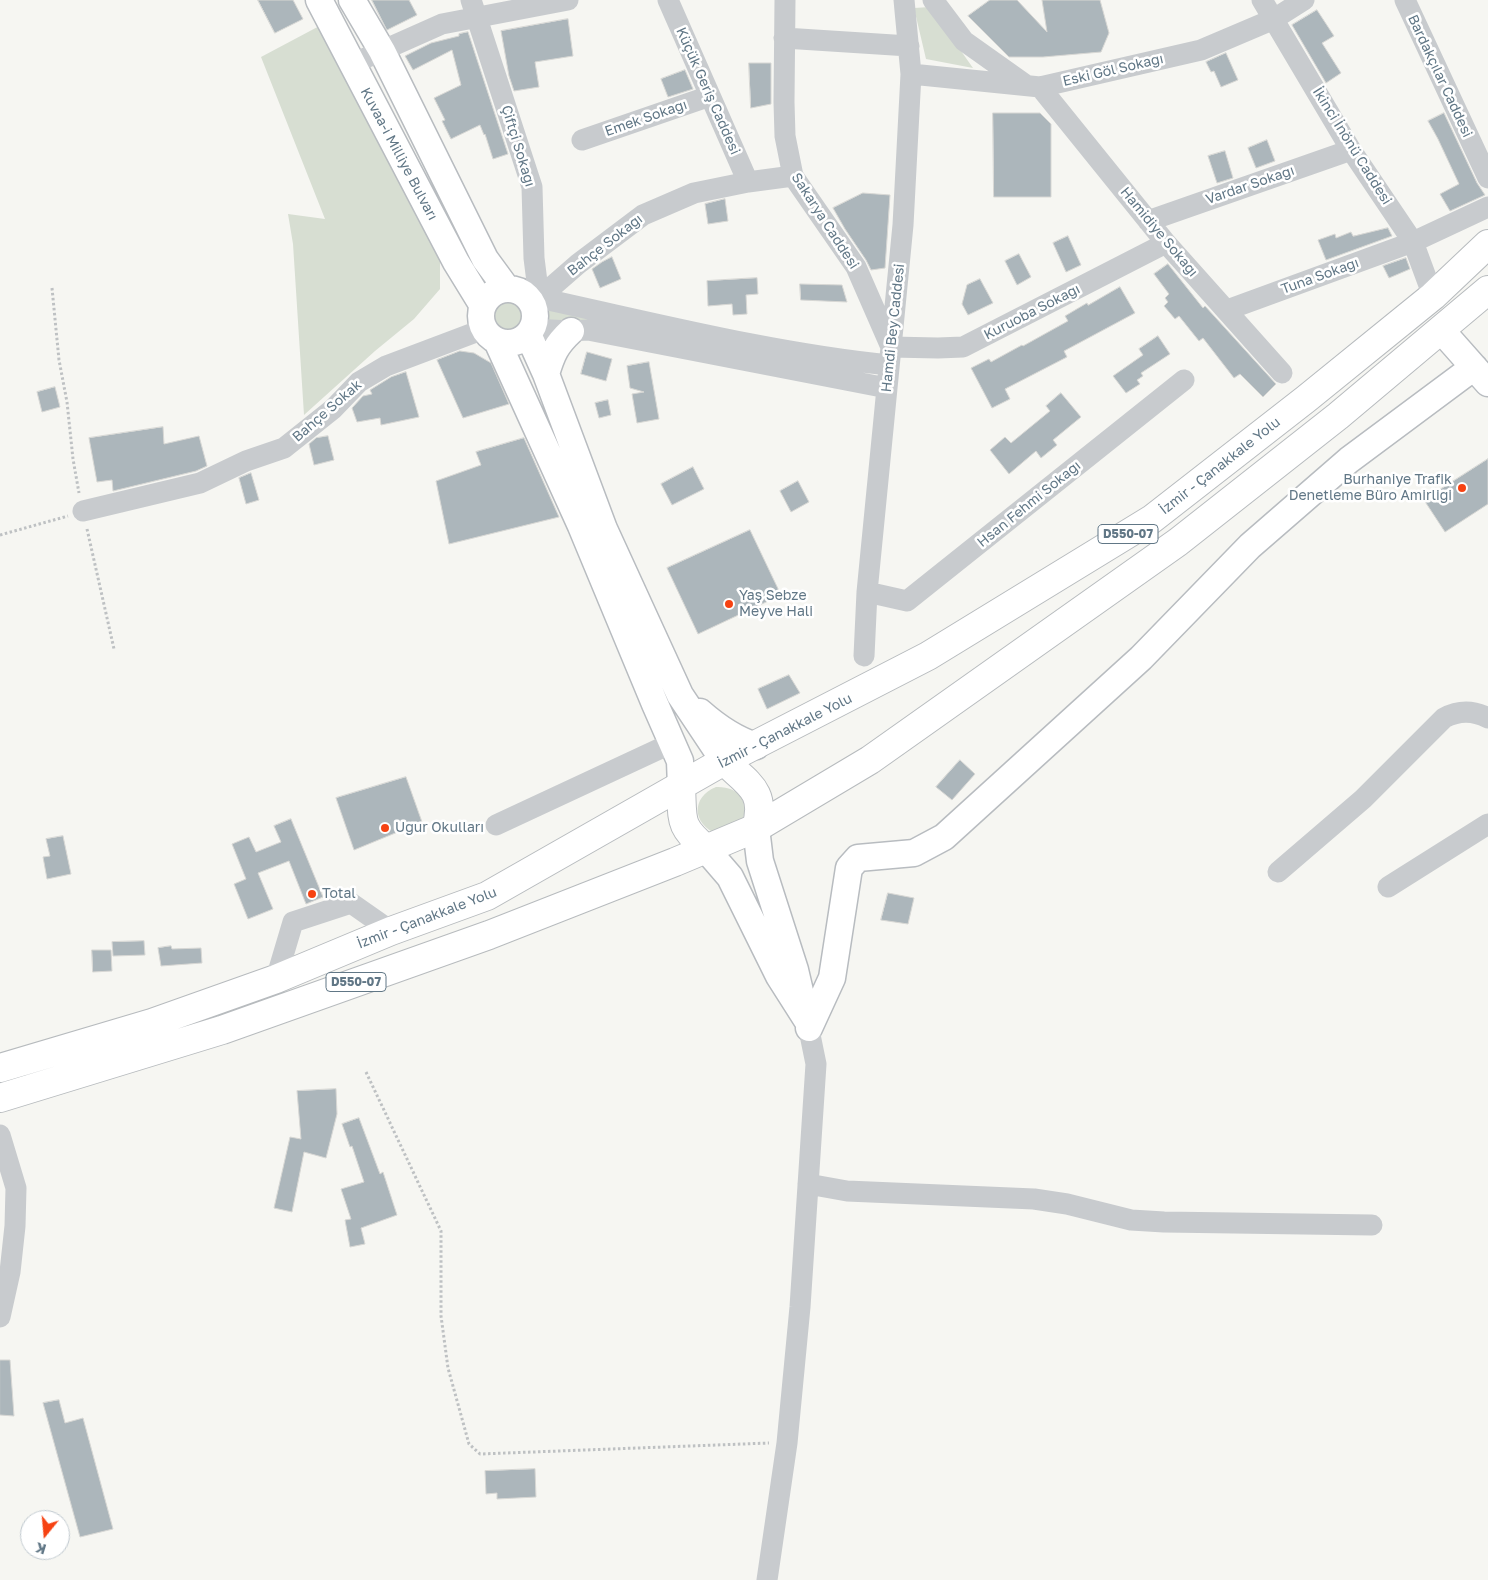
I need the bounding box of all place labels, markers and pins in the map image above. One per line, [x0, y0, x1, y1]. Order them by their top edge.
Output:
place label: Burhaniye Trafik Denetleme Büro Amirliği [1289, 472, 1452, 504]
marker: Burhaniye Trafik Denetleme Büro Amirliği [1456, 482, 1468, 494]
place label: Yaş Sebze Meyve Hali [739, 588, 813, 620]
marker: Yaş Sebze Meyve Hali [723, 598, 735, 610]
place label: Uğur Okulları [395, 820, 484, 836]
marker: Uğur Okulları [379, 822, 391, 834]
place label: Total [322, 886, 356, 902]
marker: Total [306, 888, 318, 900]

